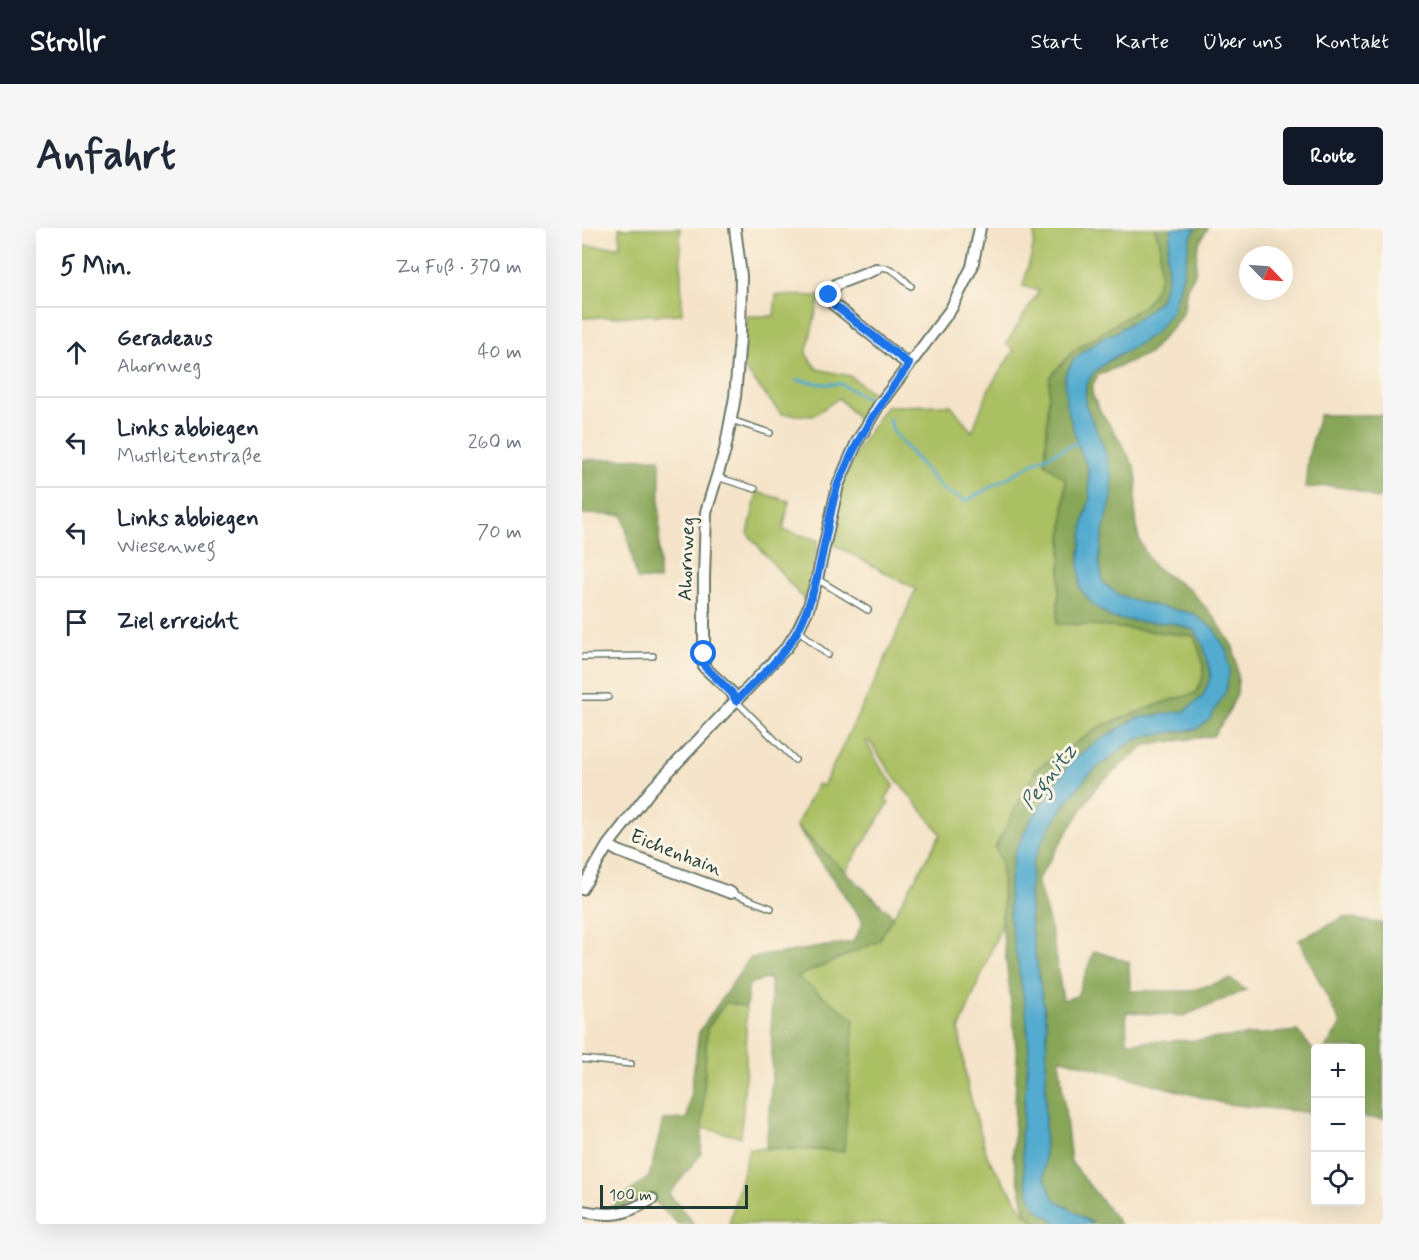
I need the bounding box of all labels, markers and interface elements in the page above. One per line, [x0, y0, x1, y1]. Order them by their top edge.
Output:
text: Strollr [30, 24, 105, 61]
text: Start [1031, 28, 1083, 56]
text: Karte [1116, 28, 1169, 56]
text: Über uns [1202, 28, 1282, 56]
text: Kontakt [1315, 28, 1389, 56]
button: Route [1283, 127, 1383, 185]
text: Anfahrt [36, 129, 176, 184]
north arrow [1239, 246, 1293, 300]
text: 5 Min. [60, 250, 131, 284]
text: Zu Fuß · 370 m [395, 254, 522, 281]
route end [815, 281, 841, 307]
text: Geradeaus [117, 325, 212, 353]
icon: ahead [60, 336, 93, 369]
text: 40 m [478, 339, 522, 366]
text: Ahornweg [117, 353, 201, 380]
text: Links abbiegen [117, 415, 259, 443]
icon: left [60, 426, 93, 459]
text: 260 m [468, 429, 522, 456]
text: Mustleitenstraße [117, 443, 262, 470]
text: Links abbiegen [117, 505, 259, 533]
icon: left [60, 516, 93, 549]
street label: Ahornweg [672, 516, 702, 602]
text: 70 m [477, 519, 522, 546]
text: Wiesenweg [117, 533, 216, 560]
icon: arrive [60, 606, 93, 639]
text: Ziel erreicht [117, 608, 239, 636]
route start [690, 640, 716, 666]
water label: Pegnitz [1015, 738, 1085, 817]
street label: Eichenhain [626, 823, 726, 883]
map controls [1311, 1044, 1365, 1206]
button: + [1311, 1044, 1365, 1098]
button: − [1311, 1098, 1365, 1152]
button: locate [1311, 1152, 1365, 1206]
scale bar [600, 1182, 748, 1210]
text: 100 m [609, 1185, 652, 1206]

